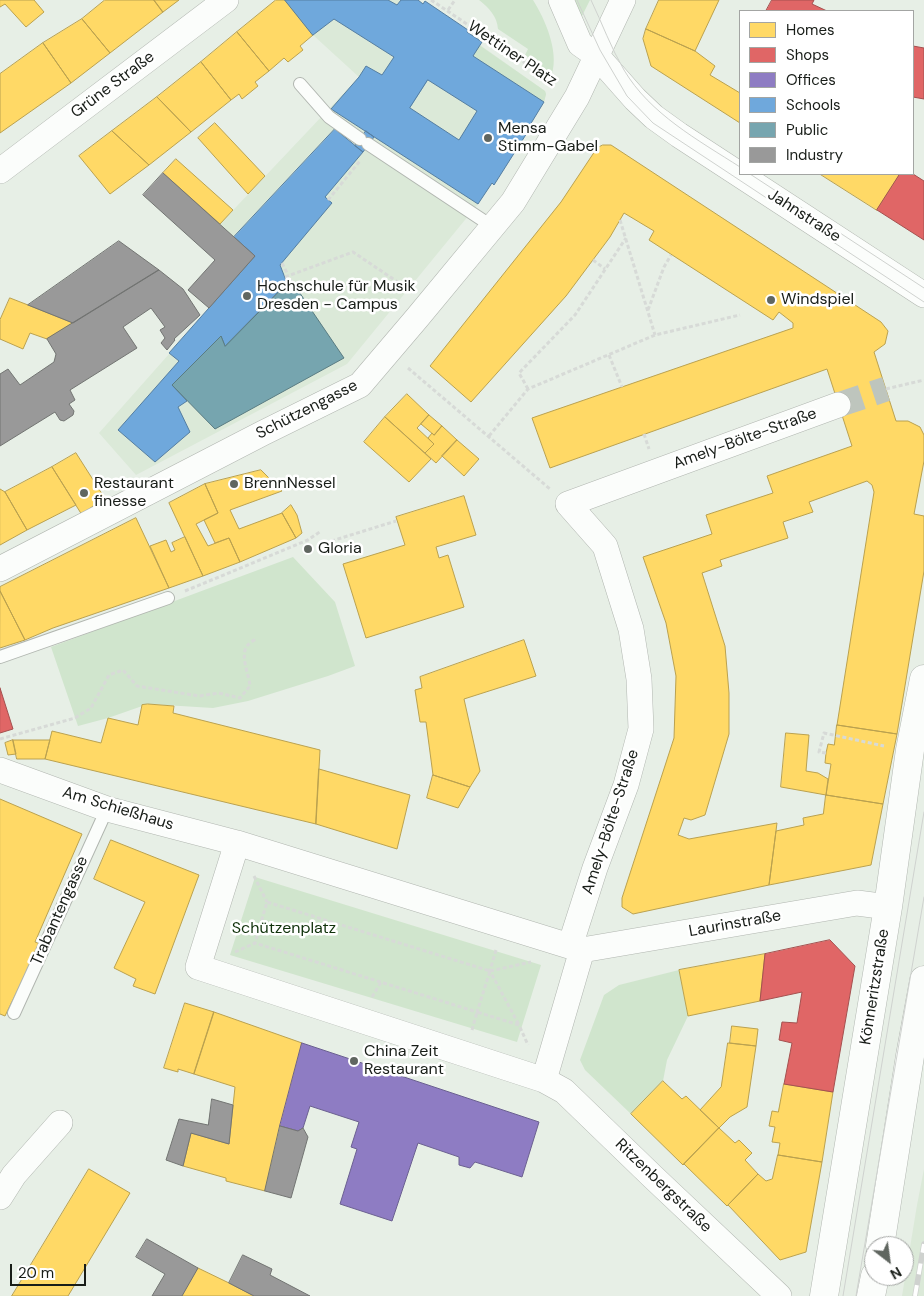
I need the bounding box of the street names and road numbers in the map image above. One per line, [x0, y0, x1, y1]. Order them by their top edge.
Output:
street label: Wettiner Platz [464, 17, 560, 91]
street label: Grüne Straße [68, 47, 158, 123]
street label: Jahnstraße [764, 185, 844, 247]
street label: Schützengasse [253, 376, 361, 444]
street label: Amely-Bölte-Straße [671, 404, 819, 474]
street label: Amely-Bölte-Straße [579, 747, 643, 897]
street label: Am Schießhaus [60, 783, 176, 835]
street label: Trabantengasse [27, 853, 93, 969]
street label: Laurinstraße [687, 906, 783, 942]
street label: Könneritzstraße [856, 928, 894, 1046]
street label: Ritzenbergstraße [611, 1135, 715, 1237]

